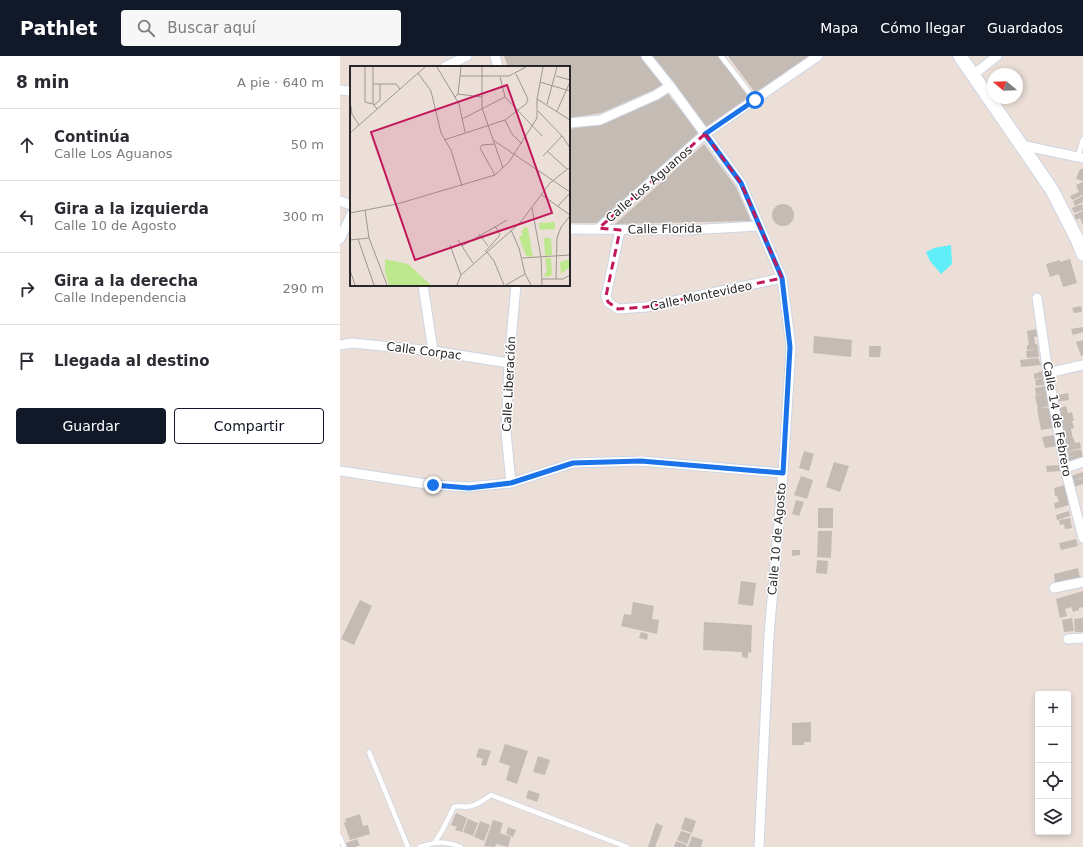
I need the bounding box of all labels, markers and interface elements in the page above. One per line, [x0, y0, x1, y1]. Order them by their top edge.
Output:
search box [121, 10, 401, 46]
text: Pathlet [20, 17, 97, 39]
icon: search [135, 17, 157, 39]
text: Buscar aquí [167, 19, 256, 37]
text: Mapa [820, 20, 858, 36]
text: Cómo llegar [880, 20, 965, 36]
text: Guardados [987, 20, 1063, 36]
inset map [350, 66, 570, 286]
north arrow [987, 68, 1023, 104]
text: 8 min [16, 72, 69, 92]
text: A pie · 640 m [237, 75, 324, 90]
route start [746, 91, 764, 109]
text: Continúa [54, 128, 130, 146]
icon: ahead [16, 134, 38, 156]
text: 50 m [291, 137, 324, 152]
street label: Calle Los Aguanos [603, 143, 695, 225]
text: Calle Los Aguanos [54, 146, 173, 161]
text: Gira a la izquierda [54, 200, 209, 218]
icon: left [16, 206, 38, 228]
text: 300 m [282, 209, 324, 224]
text: Calle 10 de Agosto [54, 218, 176, 233]
street label: Calle Florida [628, 221, 702, 237]
text: Gira a la derecha [54, 272, 198, 290]
icon: right [16, 278, 38, 300]
street label: Calle Montevideo [649, 278, 753, 314]
text: 290 m [282, 281, 324, 296]
text: Calle Independencia [54, 290, 186, 305]
street label: Calle Liberación [500, 336, 518, 432]
street label: Calle Corpac [386, 339, 462, 363]
icon: arrive [16, 350, 38, 372]
text: Llegada al destino [54, 352, 209, 370]
street label: Calle 14 de Febrero [1040, 360, 1074, 478]
button: Guardar [16, 408, 166, 444]
button: Compartir [174, 408, 324, 444]
route end [424, 476, 442, 494]
street label: Calle 10 de Agosto [765, 482, 789, 596]
map controls [1035, 691, 1071, 835]
button: + [1035, 691, 1071, 727]
button: − [1035, 727, 1071, 763]
button: locate [1035, 763, 1071, 799]
button: layers [1035, 799, 1071, 835]

